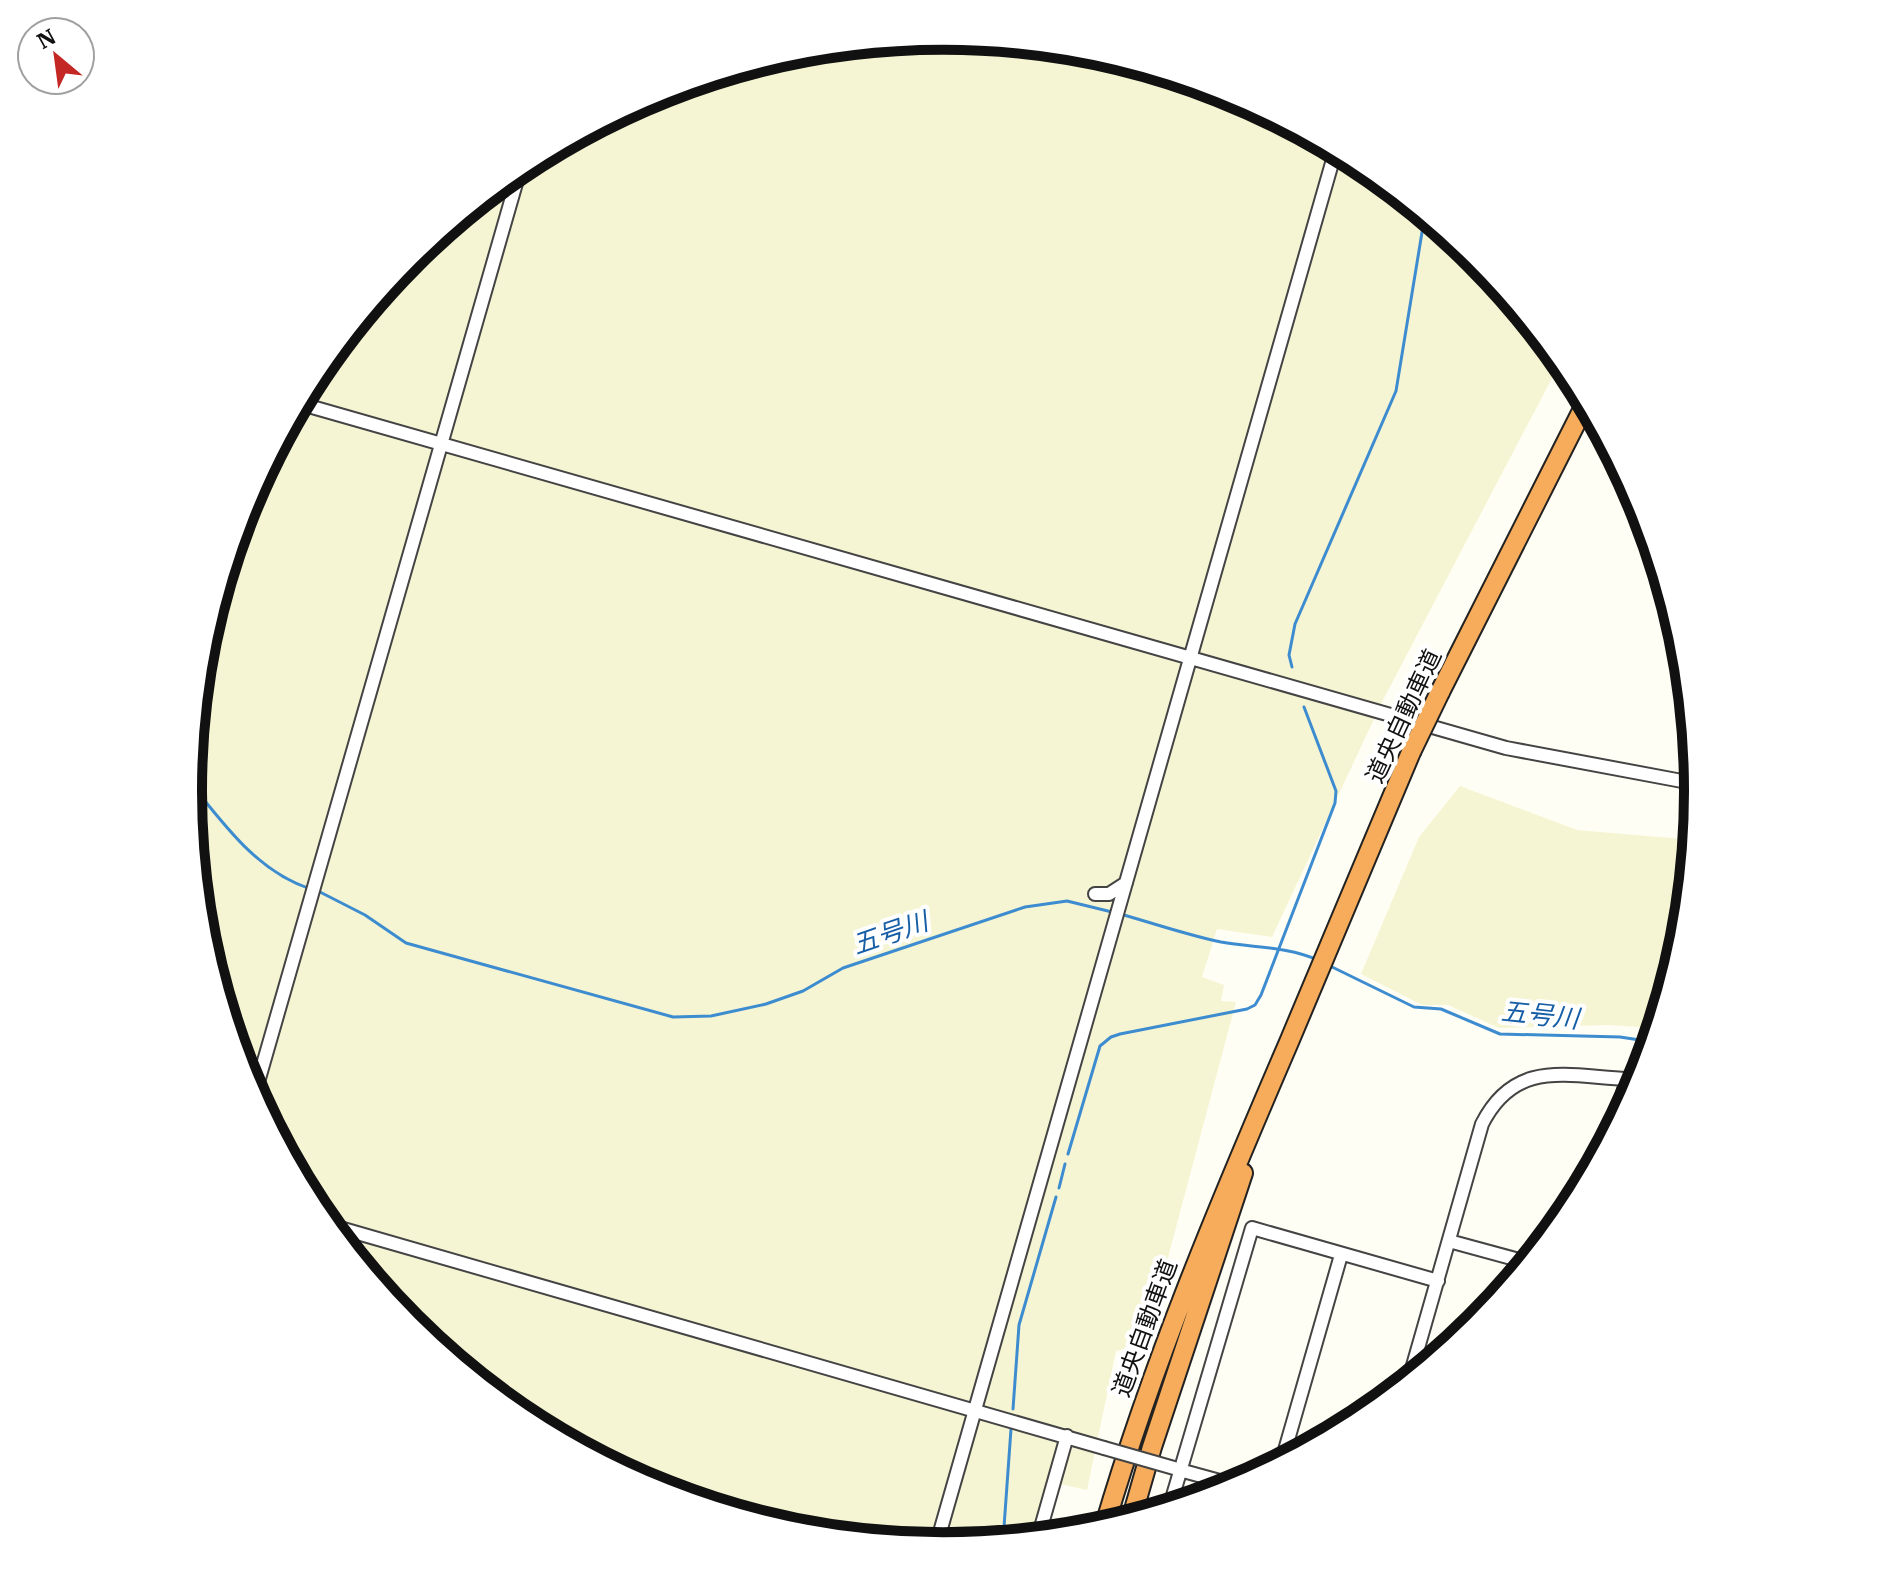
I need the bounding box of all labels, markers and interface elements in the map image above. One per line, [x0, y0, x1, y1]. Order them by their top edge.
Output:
north arrow [16, 16, 96, 96]
text: N [31, 21, 61, 55]
street label: 道央自動車道 [1358, 644, 1448, 788]
water label: 五号川 [847, 902, 935, 961]
water label: 五号川 [1500, 993, 1584, 1035]
street label: 道央自動車道 [1104, 1255, 1184, 1401]

